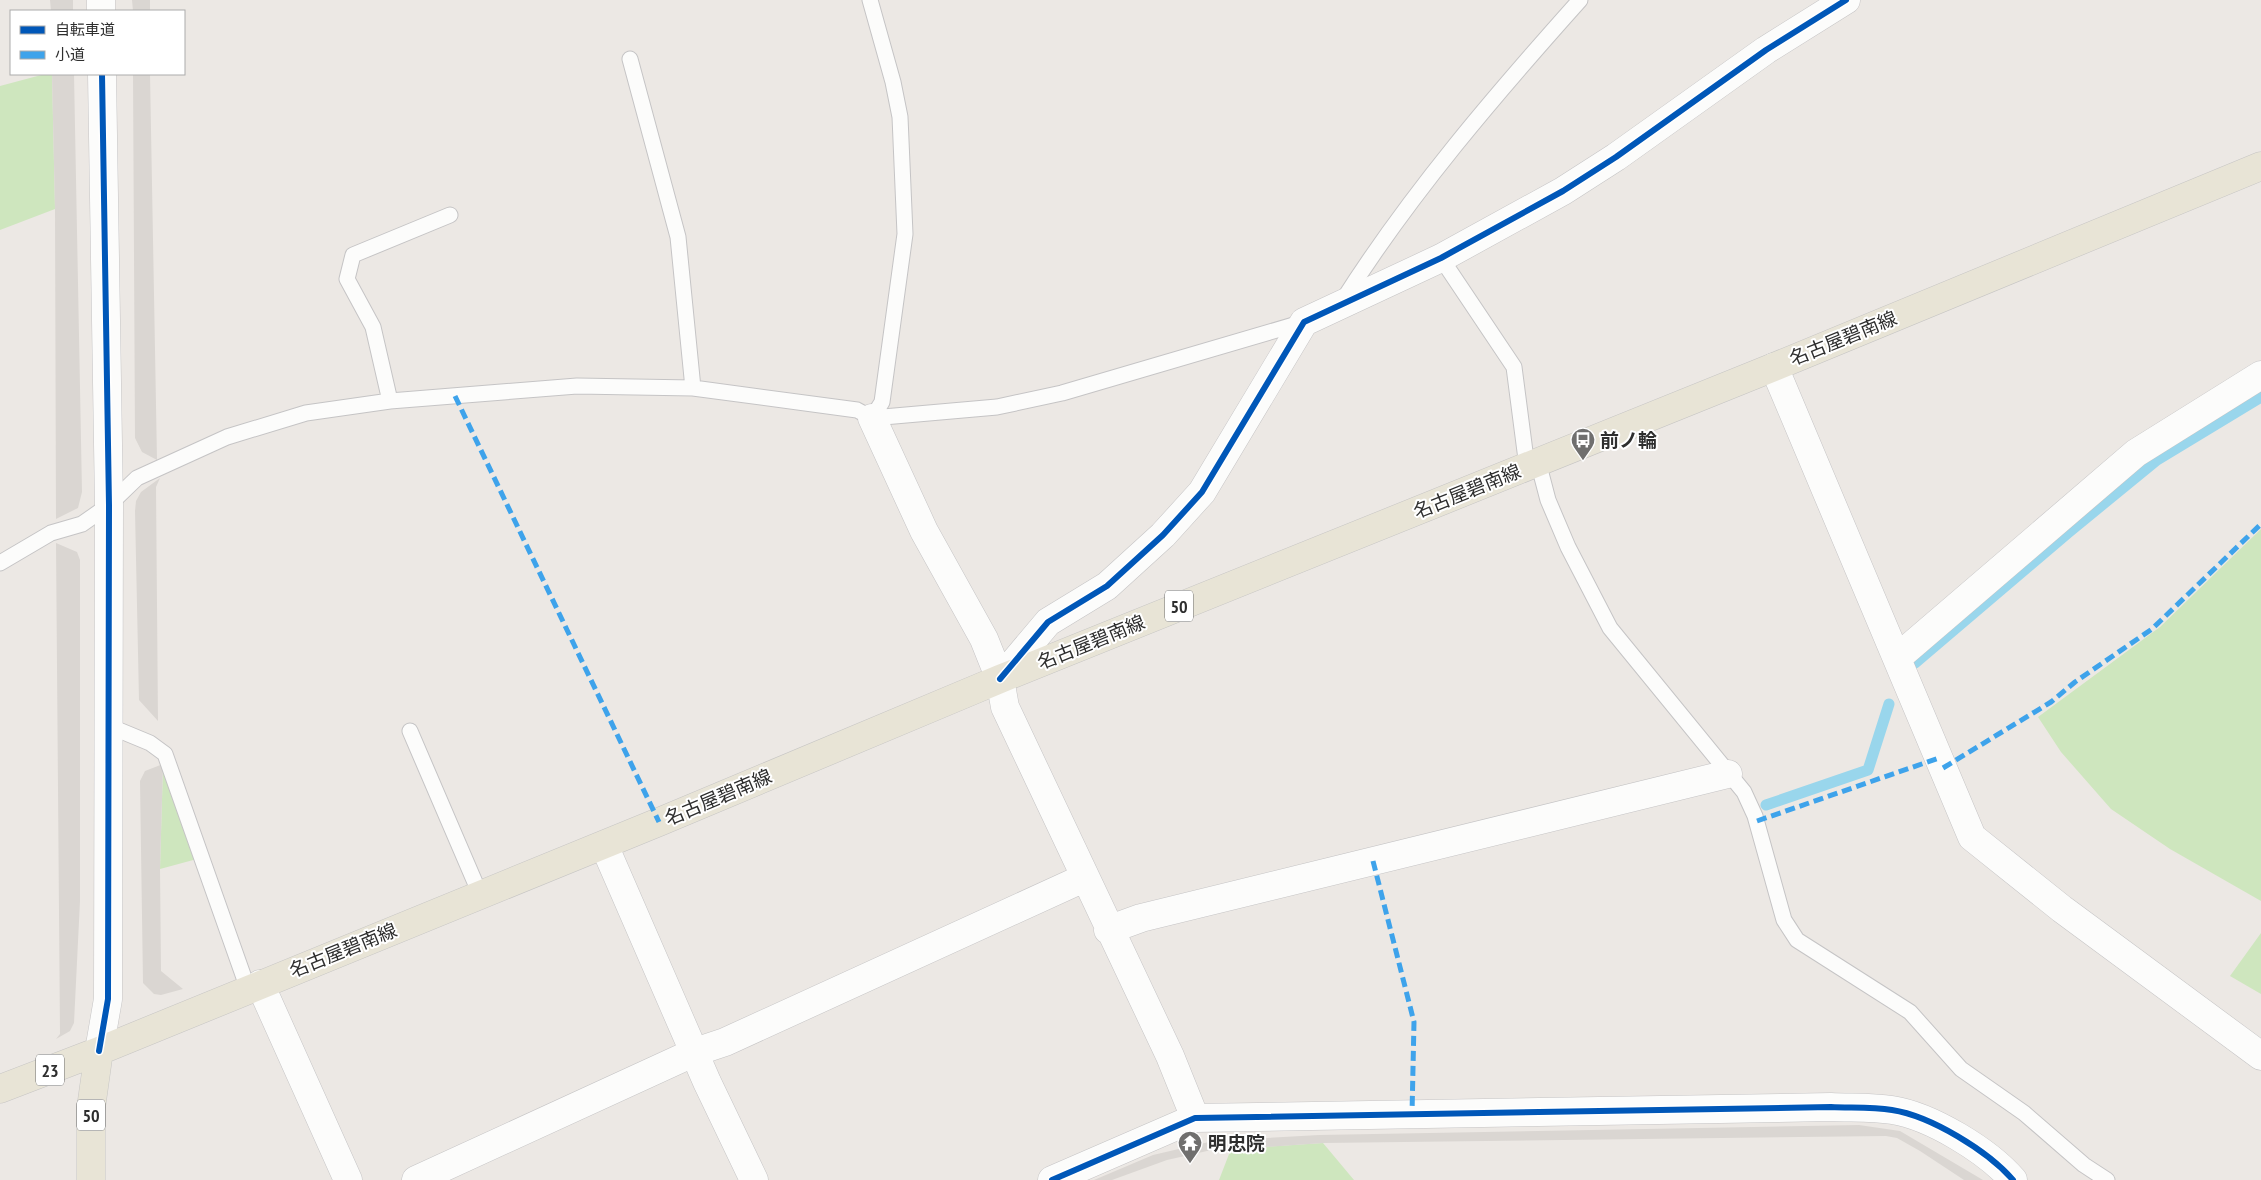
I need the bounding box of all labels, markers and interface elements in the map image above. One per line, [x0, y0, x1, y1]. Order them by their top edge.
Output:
legend [10, 10, 185, 75]
text: 自転車道 [55, 20, 115, 39]
text: 小道 [55, 45, 85, 64]
street label: 名古屋碧南線 [1786, 306, 1900, 370]
bus stop icon: 前ノ輪 [1570, 427, 1596, 461]
place label: 前ノ輪 [1600, 428, 1657, 452]
street label: 名古屋碧南線 [1410, 459, 1524, 523]
road number: 50 [1165, 590, 1193, 622]
street label: 名古屋碧南線 [1034, 610, 1148, 674]
street label: 名古屋碧南線 [661, 764, 775, 830]
street label: 名古屋碧南線 [286, 918, 400, 982]
road number: 23 [36, 1054, 64, 1086]
road number: 50 [77, 1100, 105, 1130]
temple icon: 明忠院 [1177, 1130, 1203, 1164]
place label: 明忠院 [1208, 1131, 1265, 1155]

